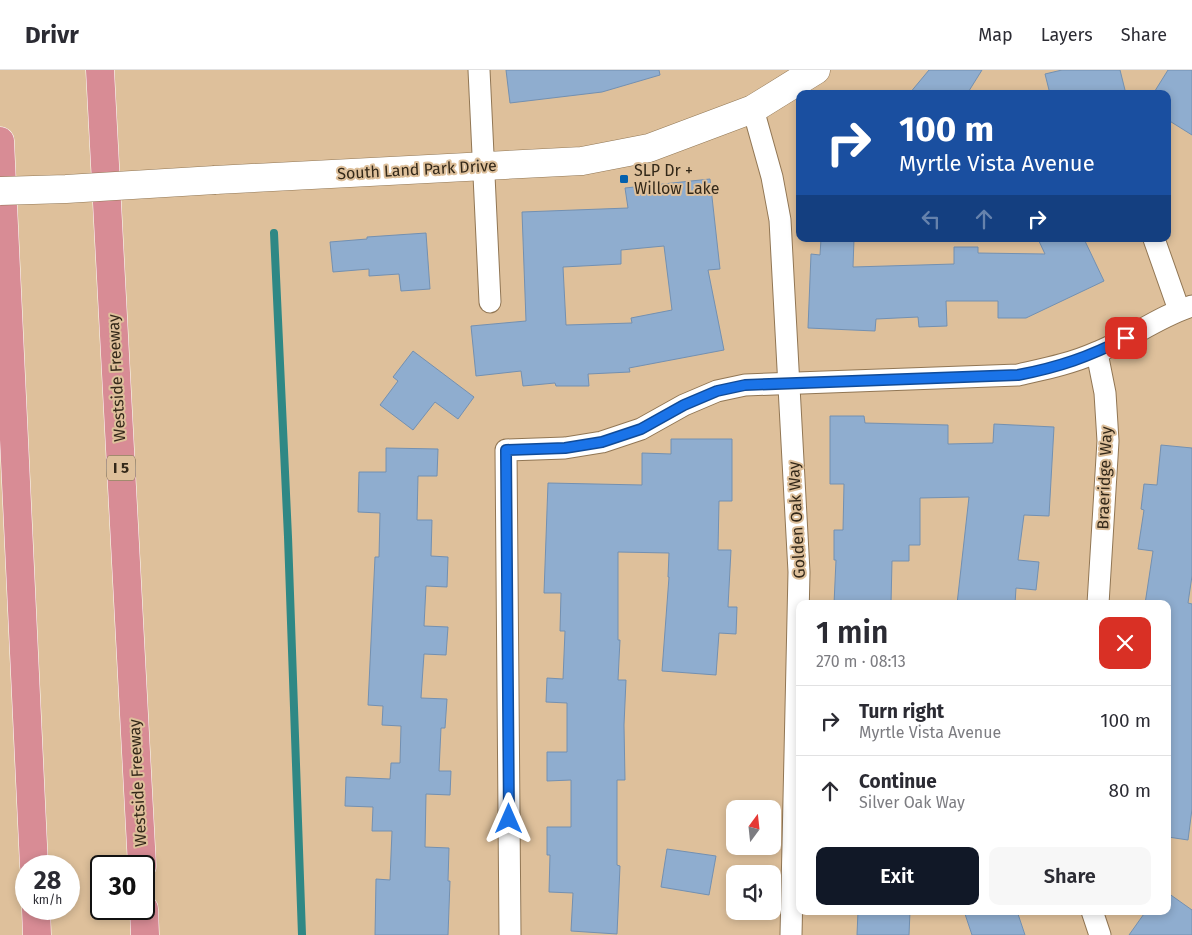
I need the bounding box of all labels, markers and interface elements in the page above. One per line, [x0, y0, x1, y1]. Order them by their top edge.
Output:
text: Drivr [25, 21, 79, 49]
text: Map [978, 24, 1013, 46]
text: Layers [1041, 24, 1093, 46]
text: Share [1121, 24, 1167, 46]
text: 100 m [899, 108, 994, 150]
icon: right [816, 110, 881, 175]
text: Myrtle Vista Avenue [899, 150, 1095, 177]
street label: South Land Park Drive [337, 156, 497, 183]
place label: SLP Dr + Willow Lake [634, 161, 719, 198]
marker: SLP Dr + Willow Lake [618, 173, 630, 185]
icon: left [917, 205, 945, 233]
icon: ahead [970, 205, 998, 233]
icon: right [1023, 205, 1051, 233]
street label: Westside Freeway [104, 314, 129, 442]
pin [1105, 317, 1147, 359]
icon: arrive [1112, 324, 1140, 352]
street label: Braeridge Way [1093, 426, 1116, 530]
road number: I 5 [107, 456, 135, 480]
street label: Golden Oak Way [784, 461, 809, 579]
text: 1 min [816, 615, 888, 651]
button: close [1099, 617, 1151, 669]
text: 270 m · 08:13 [816, 652, 906, 671]
text: Turn right [859, 700, 944, 723]
icon: right [816, 707, 844, 735]
text: 100 m [1100, 709, 1151, 732]
street label: Westside Freeway [125, 719, 150, 847]
text: Myrtle Vista Avenue [859, 723, 1001, 742]
text: Continue [859, 770, 937, 793]
icon: ahead [816, 777, 844, 805]
text: 80 m [1109, 779, 1151, 802]
position arrow [482, 792, 534, 844]
text: Silver Oak Way [859, 793, 965, 812]
north arrow [726, 800, 781, 855]
map controls [726, 800, 781, 920]
button: Exit [816, 847, 979, 905]
button: Share [989, 847, 1151, 905]
speed limit sign: 30 [90, 855, 155, 920]
button: sound [726, 865, 781, 920]
text: 28 [34, 866, 61, 896]
text: km/h [33, 893, 62, 907]

